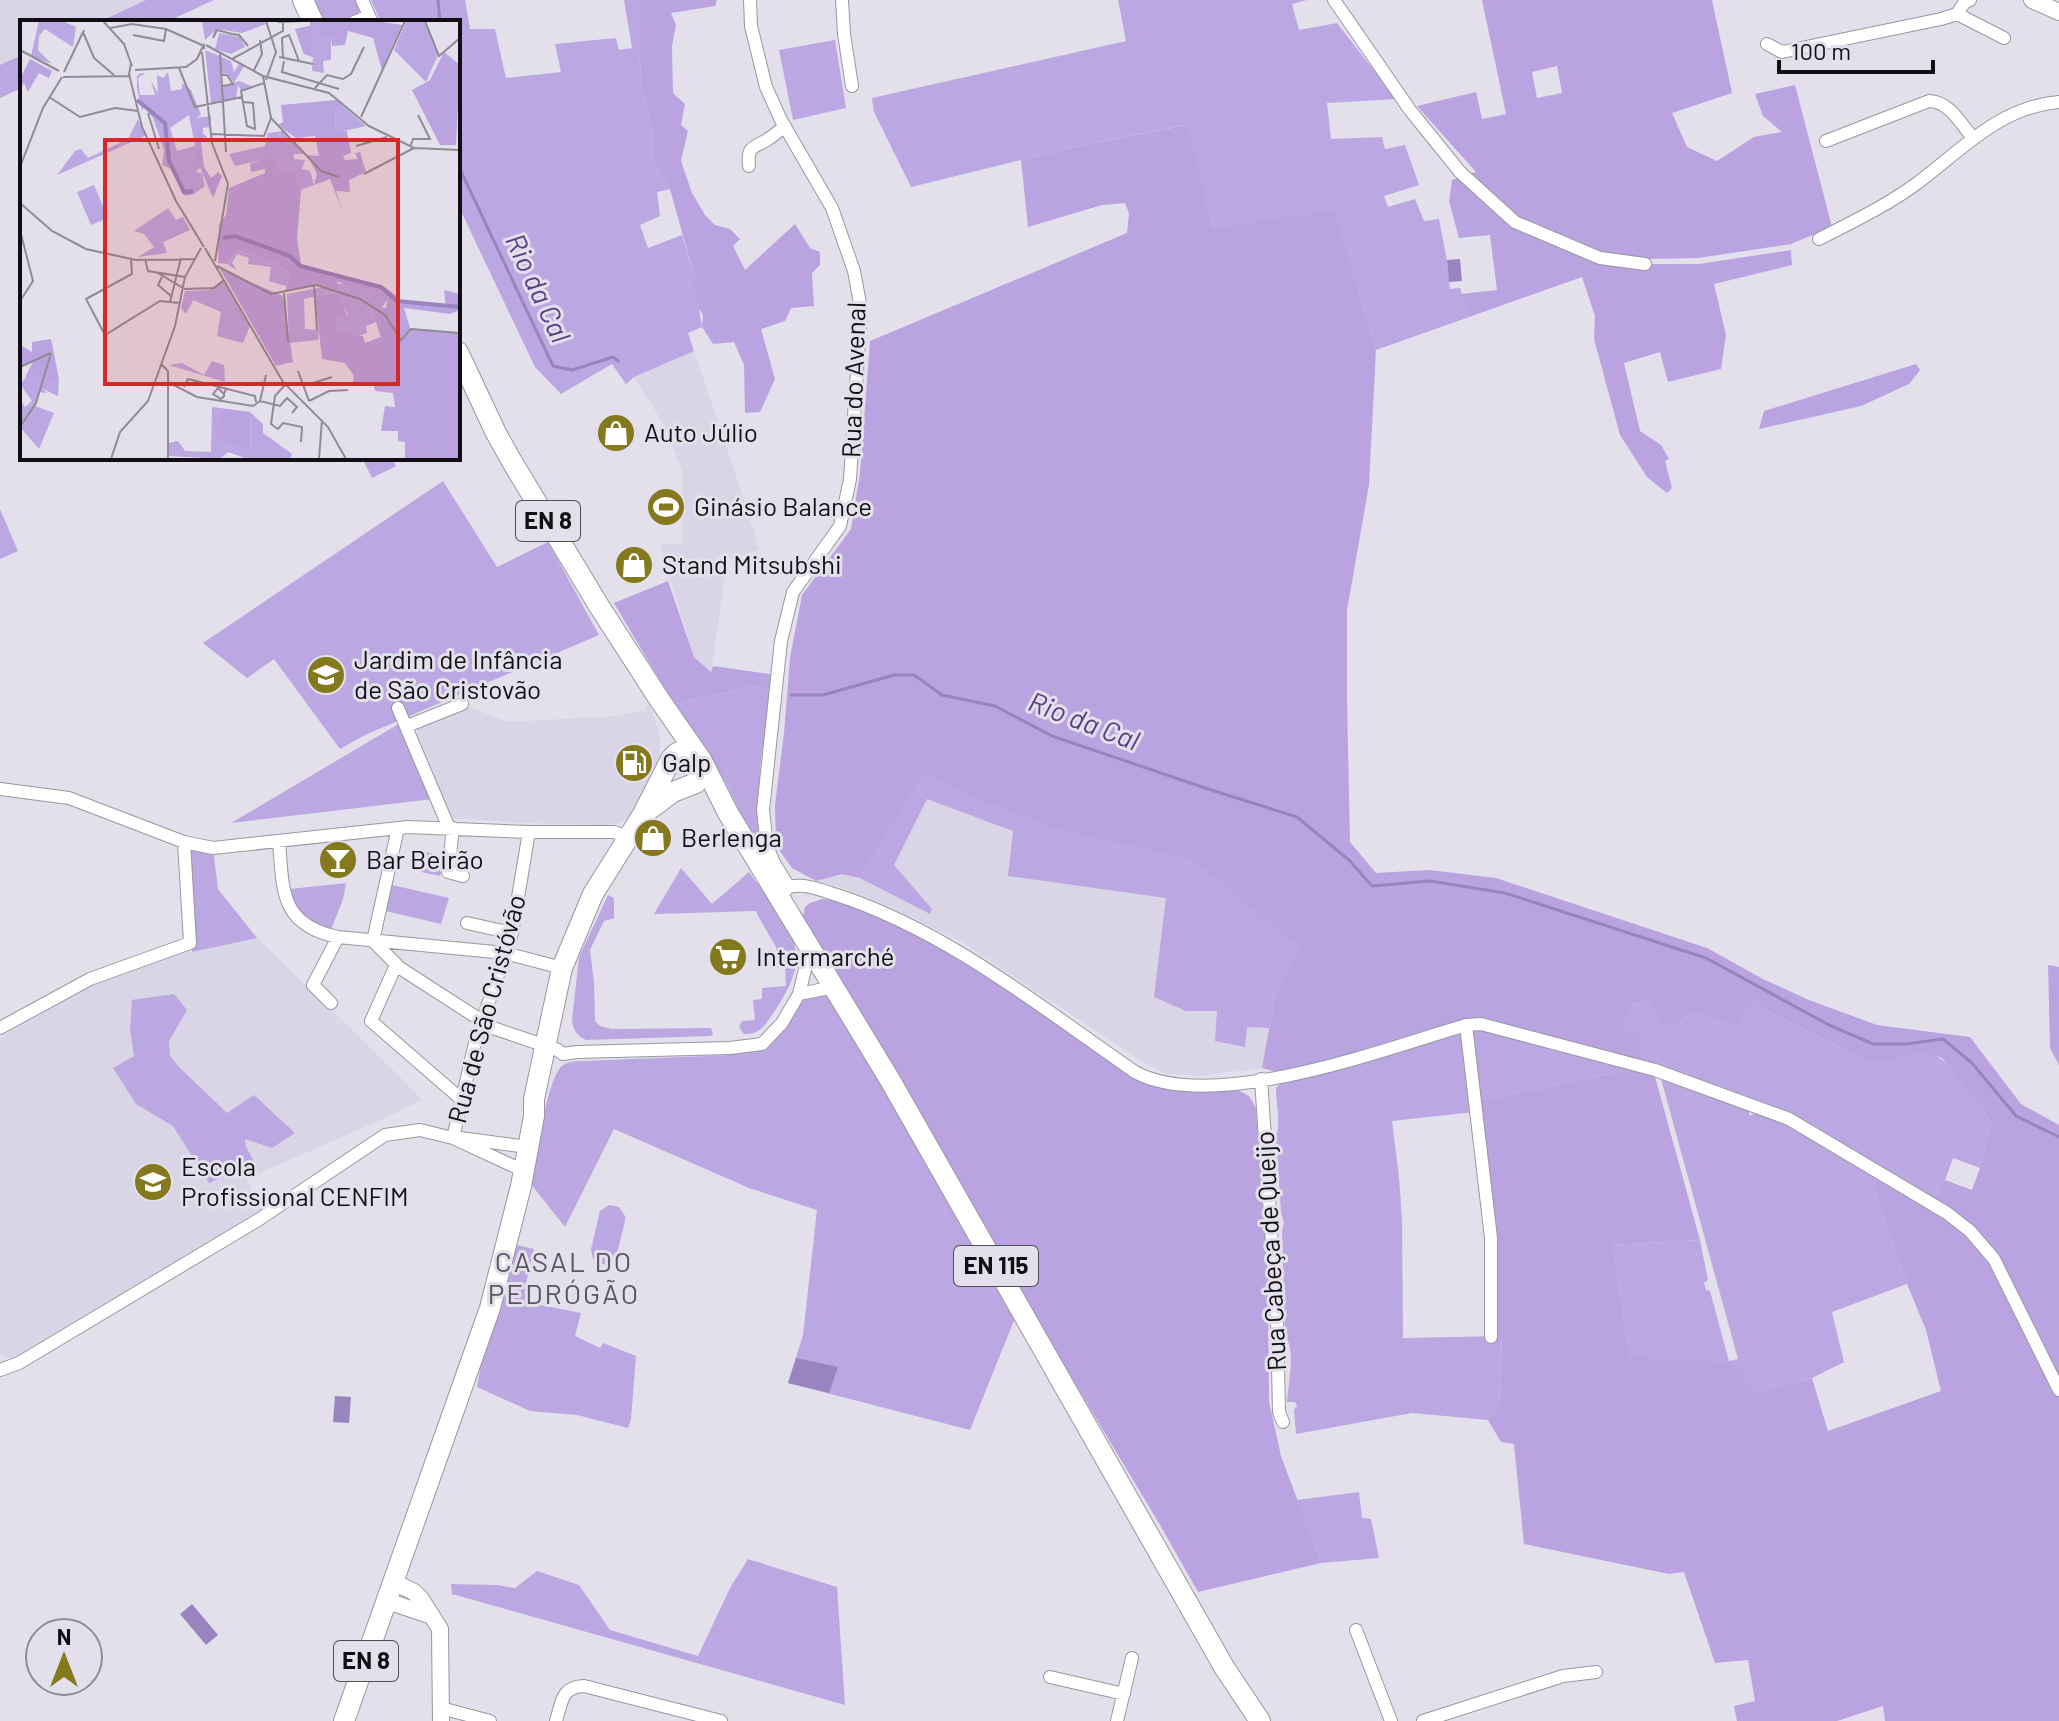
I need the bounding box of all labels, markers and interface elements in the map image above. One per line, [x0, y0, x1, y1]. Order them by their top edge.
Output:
inset map [20, 20, 460, 460]
scale bar [1779, 24, 1933, 74]
text: 100 m [1791, 36, 1851, 65]
water label: Rio da Cal [499, 228, 579, 347]
street label: Rua do Avenal [834, 301, 871, 458]
shop icon: Auto Júlio [595, 412, 637, 454]
place label: Auto Júlio [644, 416, 758, 447]
sports icon: Ginásio Balance [645, 486, 687, 528]
place label: Ginásio Balance [694, 490, 872, 521]
road number: EN 8 [516, 501, 580, 541]
shop icon: Stand Mitsubshi [613, 544, 655, 586]
place label: Stand Mitsubshi [662, 548, 842, 579]
place label: Jardim de Infância de São Cristovão [354, 643, 562, 704]
school or university icon: Jardim de Infância de São Cristovão [305, 654, 347, 696]
water label: Rio da Cal [1024, 683, 1145, 757]
fuel station icon: Galp [613, 742, 655, 784]
place label: Galp [662, 746, 711, 777]
shop icon: Berlenga [632, 817, 674, 859]
place label: Berlenga [681, 821, 782, 852]
bar icon: Bar Beirão [317, 839, 359, 881]
place label: Bar Beirão [366, 843, 484, 874]
street label: Rua de São Cristóvão [440, 891, 531, 1126]
supermarket icon: Intermarché [707, 936, 749, 978]
place label: Intermarché [756, 940, 894, 971]
street label: Rua Cabeça de Queijo [1248, 1130, 1291, 1372]
place label: Escola Profissional CENFIM [181, 1150, 409, 1211]
school or university icon: Escola Profissional CENFIM [132, 1161, 174, 1203]
district label: CASAL DO PEDRÓGÃO [488, 1244, 640, 1310]
road number: EN 115 [954, 1246, 1038, 1286]
north arrow [24, 1617, 104, 1697]
text: N [57, 1623, 71, 1649]
road number: EN 8 [334, 1641, 398, 1681]

